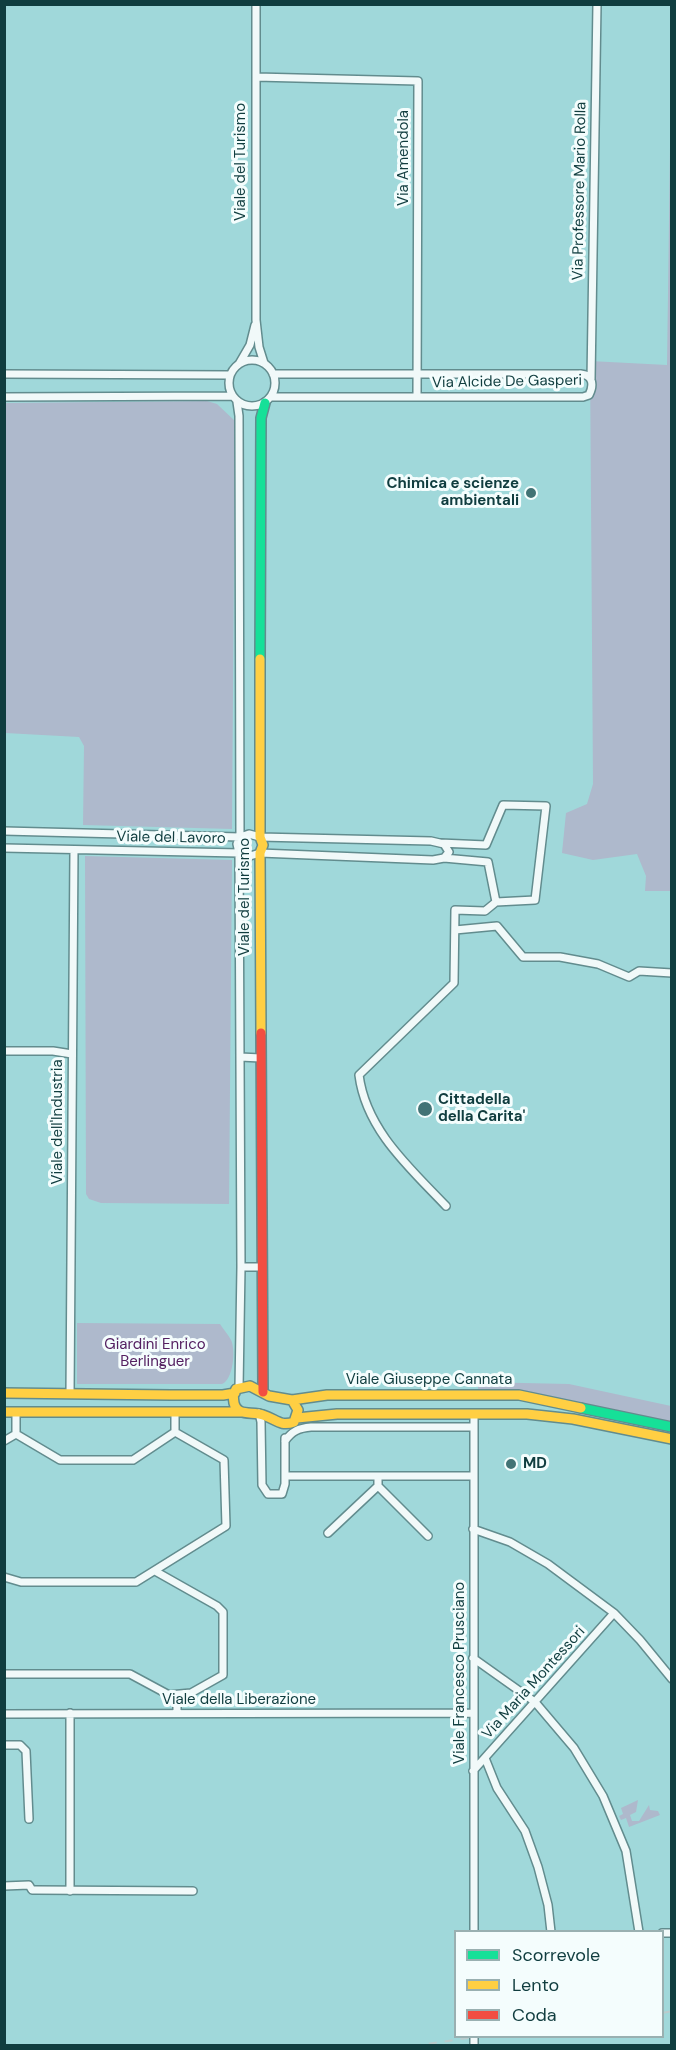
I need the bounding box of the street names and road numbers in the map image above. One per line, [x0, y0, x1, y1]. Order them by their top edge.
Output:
street label: Via Professore Mario Rolla [569, 102, 591, 280]
street label: Viale del Turismo [232, 103, 250, 221]
street label: Via Amendola [395, 110, 413, 206]
street label: Via Alcide De Gasperi [432, 372, 582, 392]
street label: Viale del Lavoro [116, 828, 226, 848]
street label: Viale del Turismo [236, 838, 254, 956]
street label: Viale dell'Industria [49, 1059, 67, 1185]
street label: Viale Giuseppe Cannata [346, 1371, 512, 1389]
street label: Viale Francesco Prusciano [451, 1582, 469, 1764]
street label: Via Maria Montessori [479, 1623, 589, 1743]
street label: Viale della Liberazione [162, 1691, 316, 1709]

